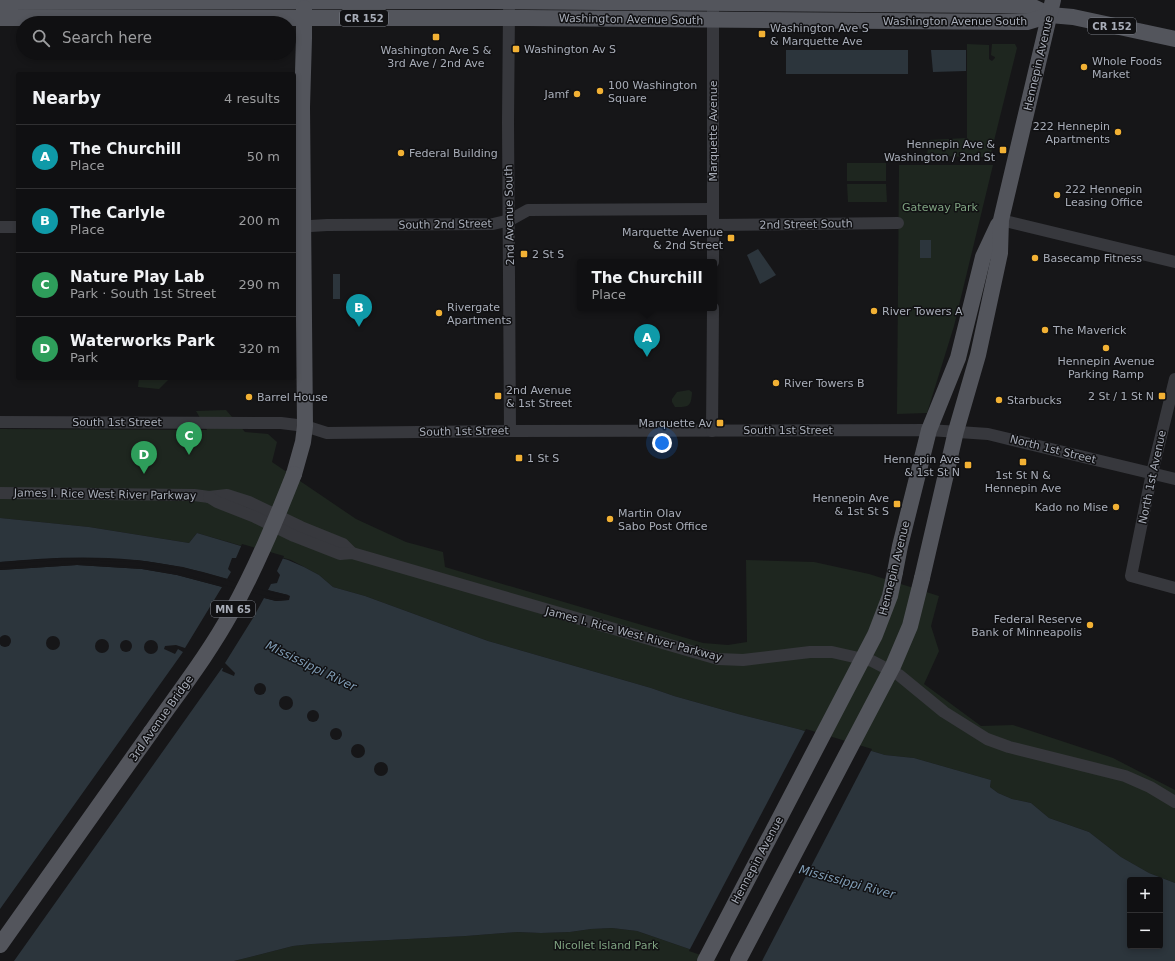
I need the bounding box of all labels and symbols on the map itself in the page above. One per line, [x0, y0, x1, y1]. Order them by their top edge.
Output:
road number: CR 152 [340, 10, 388, 26]
street label: Washington Avenue South [559, 12, 703, 27]
street label: Hennepin Avenue [1021, 14, 1056, 112]
street label: Washington Avenue South [883, 15, 1027, 28]
road number: CR 152 [1088, 18, 1136, 34]
place label: Washington Ave S & Marquette Ave [770, 22, 869, 48]
marker: Washington Ave S & Marquette Ave [757, 29, 767, 39]
marker: Washington Ave S & 3rd Ave / 2nd Ave [431, 32, 441, 42]
place label: Washington Av S [524, 43, 616, 56]
place label: Washington Ave S & 3rd Ave / 2nd Ave [381, 44, 492, 70]
marker: Washington Av S [511, 44, 521, 54]
place label: Whole Foods Market [1092, 55, 1162, 81]
marker: Whole Foods Market [1079, 62, 1089, 72]
place label: 100 Washington Square [608, 79, 697, 105]
street label: Marquette Avenue [707, 80, 720, 182]
marker: 100 Washington Square [595, 86, 605, 96]
place label: Jamf [543, 88, 570, 101]
marker: Jamf [572, 89, 582, 99]
place label: 222 Hennepin Apartments [1033, 120, 1110, 146]
marker: 222 Hennepin Apartments [1113, 127, 1123, 137]
place label: Hennepin Ave & Washington / 2nd St [884, 138, 996, 164]
marker: Hennepin Ave & Washington / 2nd St [998, 145, 1008, 155]
place label: Federal Building [409, 147, 498, 160]
marker: Federal Building [396, 148, 406, 158]
street label: 2nd Avenue South [502, 164, 517, 265]
place label: 222 Hennepin Leasing Office [1065, 183, 1143, 209]
marker: 222 Hennepin Leasing Office [1052, 190, 1062, 200]
park label: Gateway Park [902, 201, 979, 214]
street label: South 2nd Street [398, 217, 492, 232]
street label: 2nd Street South [759, 217, 853, 232]
place label: Marquette Avenue & 2nd Street [622, 226, 724, 252]
marker: Marquette Avenue & 2nd Street [726, 233, 736, 243]
place label: 2 St S [532, 248, 564, 261]
marker: 2 St S [519, 249, 529, 259]
place label: Basecamp Fitness [1043, 252, 1142, 265]
marker: Basecamp Fitness [1030, 253, 1040, 263]
pin: B [346, 294, 372, 327]
place label: Rivergate Apartments [447, 301, 512, 327]
place label: River Towers A [882, 305, 963, 318]
marker: River Towers A [869, 306, 879, 316]
marker: Rivergate Apartments [434, 308, 444, 318]
pin: A [634, 324, 660, 357]
place label: The Maverick [1052, 324, 1127, 337]
marker: The Maverick [1040, 325, 1050, 335]
marker: Hennepin Avenue Parking Ramp [1101, 343, 1111, 353]
place label: Hennepin Avenue Parking Ramp [1057, 355, 1155, 381]
place label: River Towers B [784, 377, 865, 390]
marker: River Towers B [771, 378, 781, 388]
place label: 2nd Avenue & 1st Street [506, 384, 573, 410]
place label: 2 St / 1 St N [1088, 390, 1154, 403]
place label: Barrel House [257, 391, 328, 404]
marker: 2nd Avenue & 1st Street [493, 391, 503, 401]
marker: 2 St / 1 St N [1157, 391, 1167, 401]
marker: Barrel House [244, 392, 254, 402]
place label: Starbucks [1007, 394, 1062, 407]
marker: Starbucks [994, 395, 1004, 405]
street label: South 1st Street [72, 416, 162, 429]
place label: Marquette Av [638, 417, 712, 430]
marker: Marquette Av [715, 418, 725, 428]
pin: C [176, 422, 202, 455]
street label: South 1st Street [419, 424, 510, 439]
street label: South 1st Street [743, 424, 833, 437]
street label: North 1st Avenue [1136, 429, 1169, 525]
your location [652, 433, 672, 453]
street label: North 1st Street [1008, 433, 1098, 467]
pin: D [131, 441, 157, 474]
place label: 1 St S [527, 452, 559, 465]
marker: 1 St S [514, 453, 524, 463]
place label: Hennepin Ave & 1st St N [884, 453, 960, 479]
marker: 1st St N & Hennepin Ave [1018, 457, 1028, 467]
marker: Hennepin Ave & 1st St N [963, 460, 973, 470]
place label: 1st St N & Hennepin Ave [985, 469, 1061, 495]
street label: James I. Rice West River Parkway [13, 486, 197, 503]
place label: Hennepin Ave & 1st St S [813, 492, 889, 518]
marker: Hennepin Ave & 1st St S [892, 499, 902, 509]
place label: Kado no Mise [1035, 501, 1108, 514]
marker: Kado no Mise [1111, 502, 1121, 512]
place label: Martin Olav Sabo Post Office [618, 507, 708, 533]
marker: Martin Olav Sabo Post Office [605, 514, 615, 524]
street label: Hennepin Avenue [876, 519, 913, 617]
road number: MN 65 [211, 601, 255, 617]
street label: James I. Rice West River Parkway [543, 604, 724, 665]
place label: Federal Reserve Bank of Minneapolis [971, 613, 1082, 639]
marker: Federal Reserve Bank of Minneapolis [1085, 620, 1095, 630]
water label: Mississippi River [264, 638, 359, 694]
street label: 3rd Avenue Bridge [127, 673, 196, 764]
street label: Hennepin Avenue [729, 814, 786, 906]
water label: Mississippi River [797, 862, 898, 902]
park label: Nicollet Island Park [554, 939, 659, 952]

